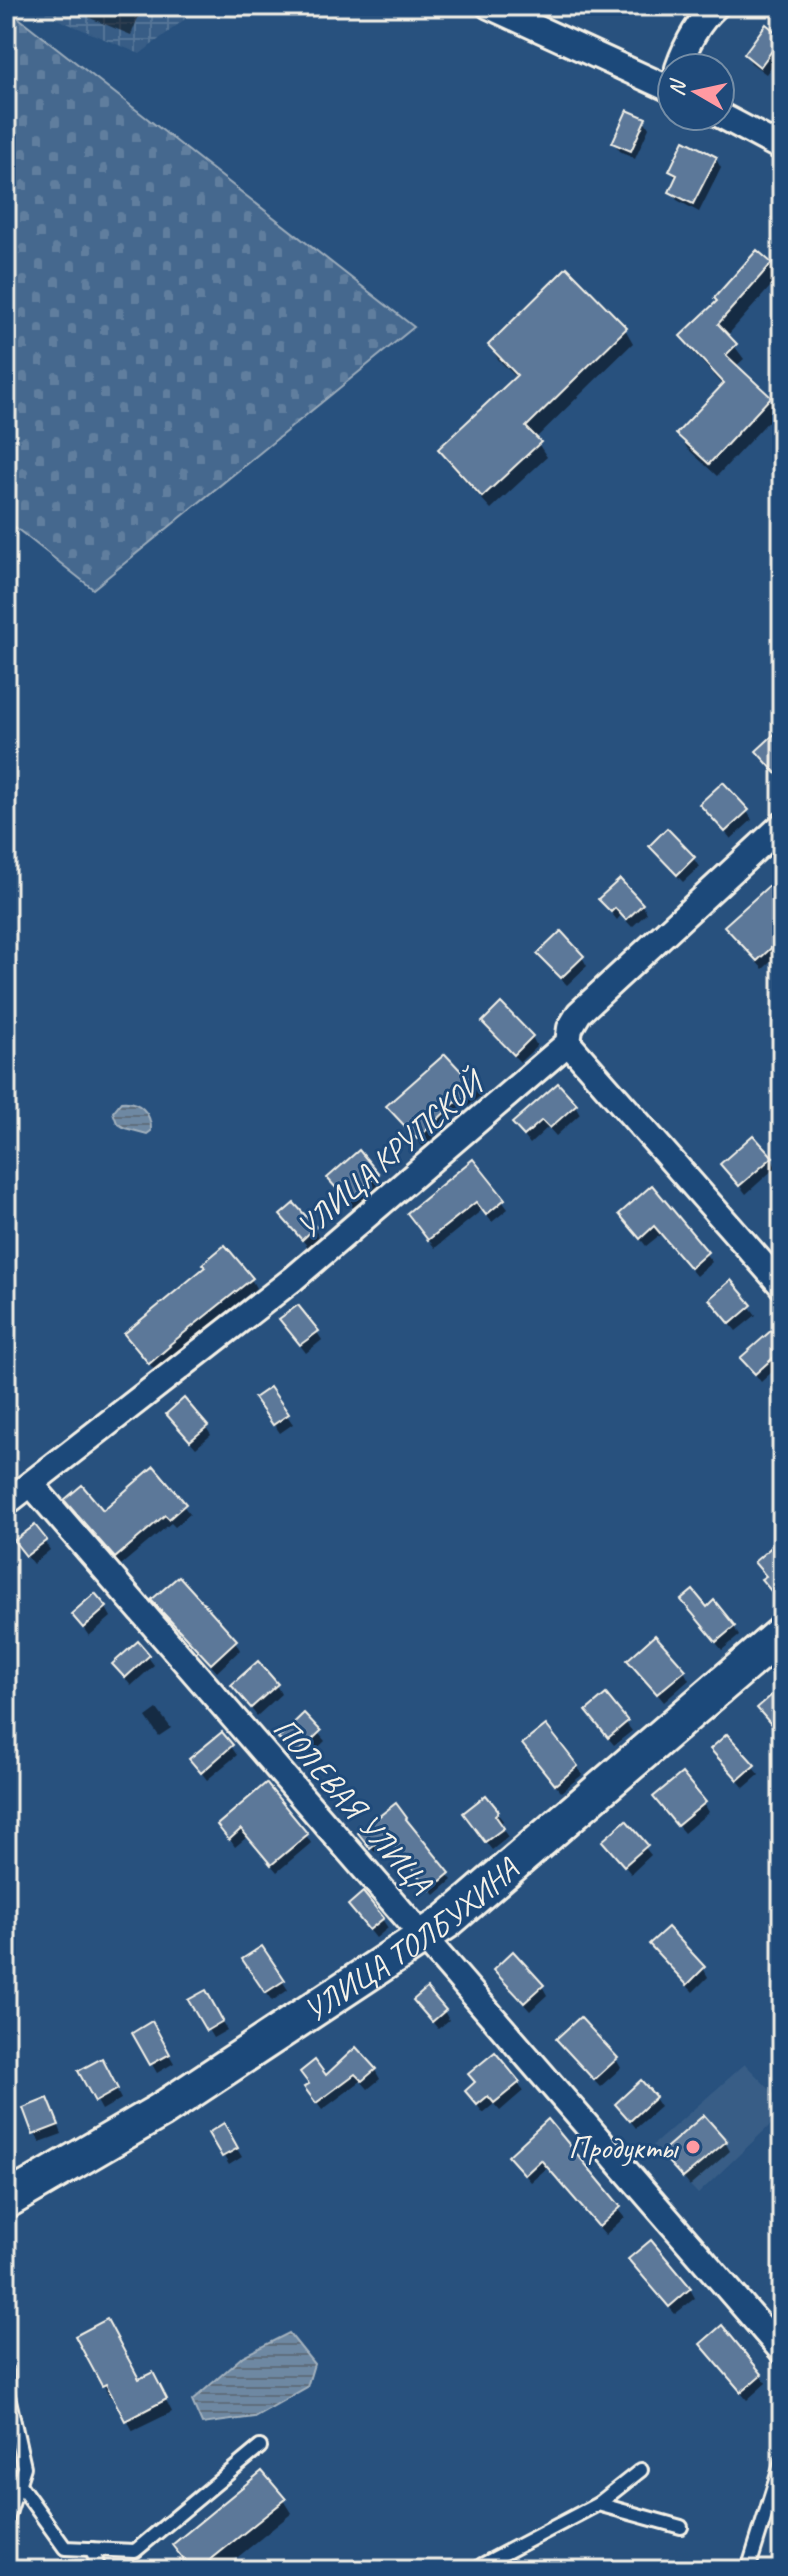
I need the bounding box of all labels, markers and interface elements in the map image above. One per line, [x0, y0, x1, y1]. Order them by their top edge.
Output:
north arrow [656, 52, 736, 132]
text: N [662, 77, 693, 98]
street label: УЛИЦА КРУПСКОЙ [288, 1060, 494, 1247]
street label: ПОЛЕВАЯ УЛИЦА [264, 1708, 442, 1904]
street label: УЛИЦА ТОЛБУХИНА [296, 1848, 528, 2031]
place label: Продукты [568, 2127, 679, 2168]
marker: Продукты [684, 2138, 702, 2156]

